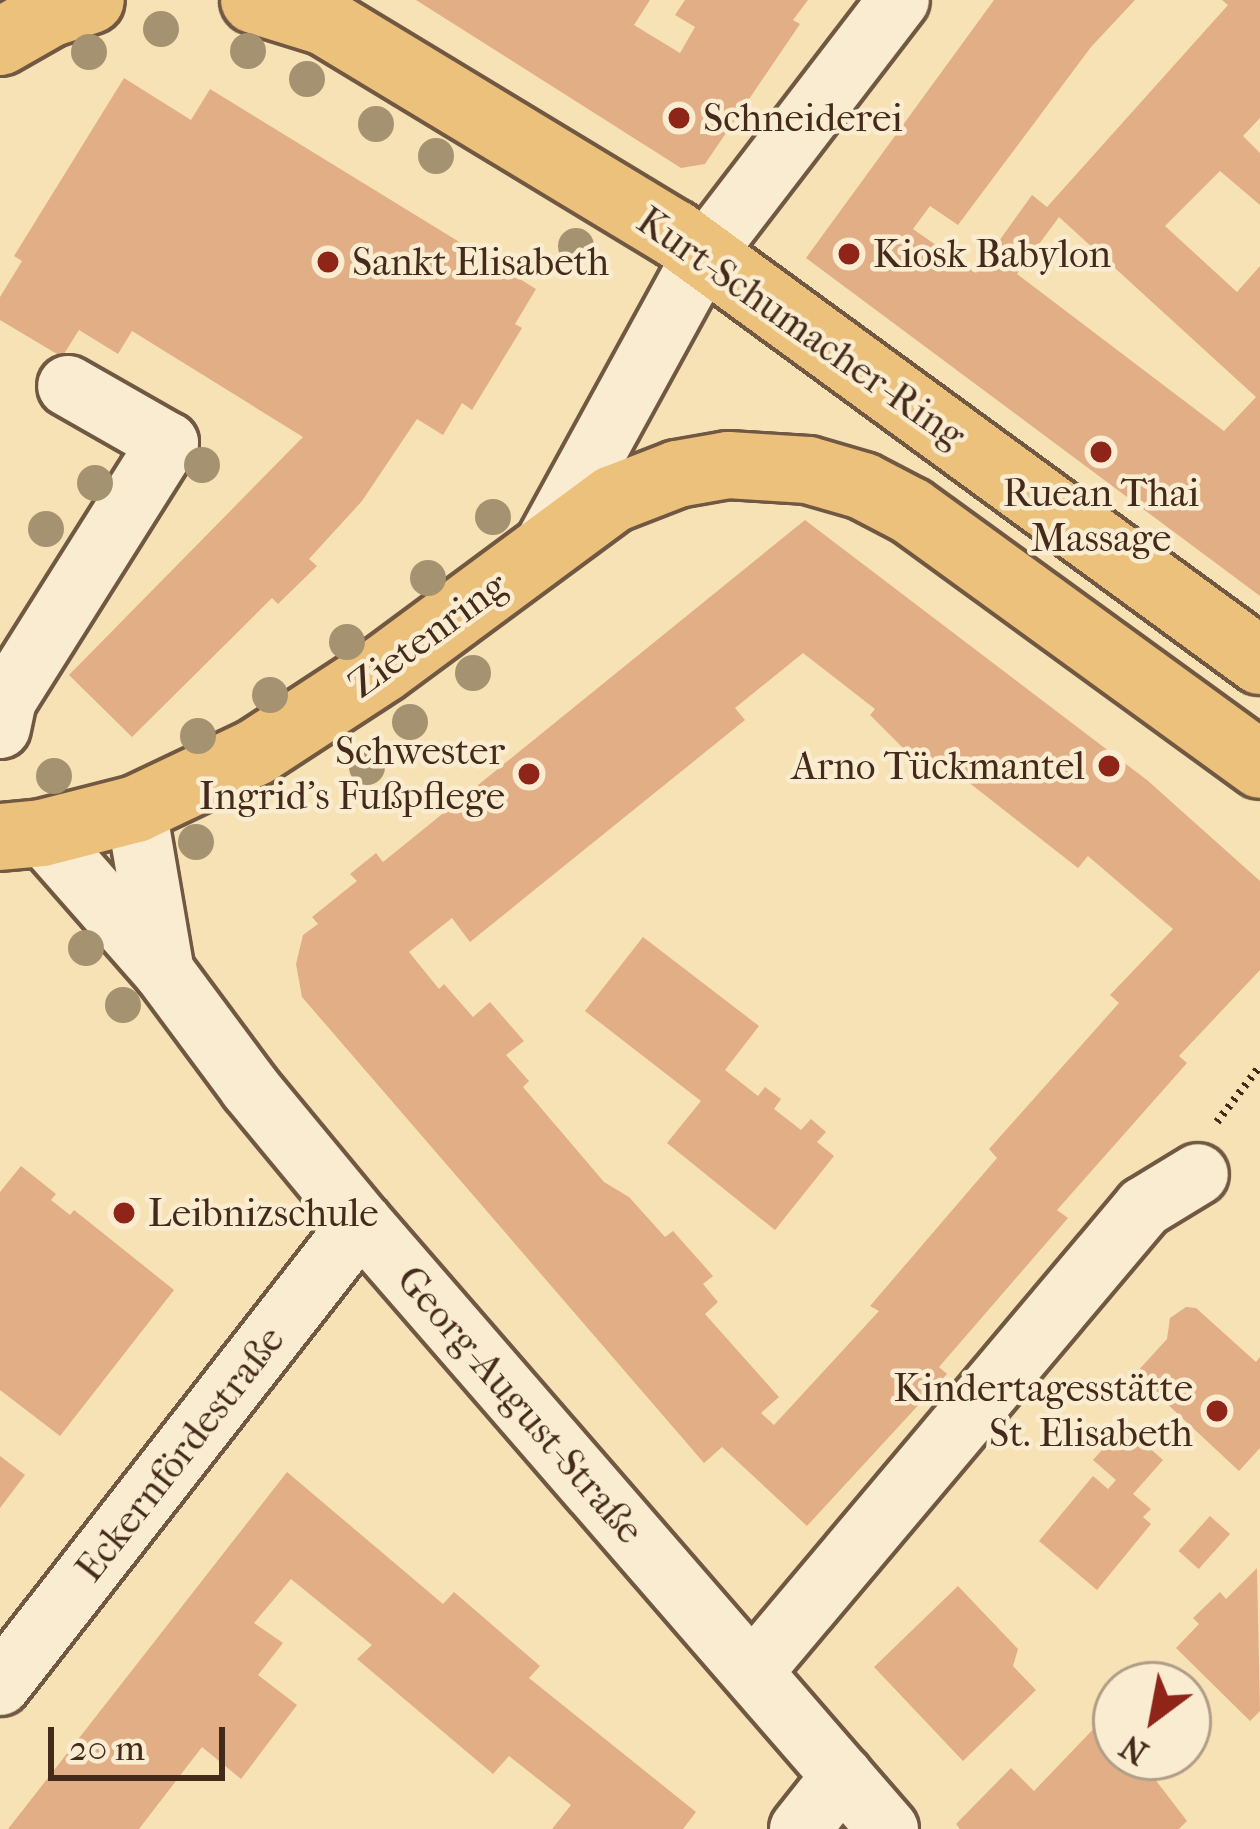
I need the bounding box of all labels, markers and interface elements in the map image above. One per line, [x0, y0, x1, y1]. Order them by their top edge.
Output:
place label: Schneiderei [703, 95, 903, 141]
marker: Schneiderei [666, 105, 692, 131]
street label: Kurt-Schumacher-Ring [628, 197, 974, 459]
place label: Kiosk Babylon [873, 231, 1111, 277]
place label: Sankt Elisabeth [352, 239, 609, 285]
marker: Kiosk Babylon [836, 241, 862, 267]
marker: Sankt Elisabeth [315, 249, 341, 275]
marker: Ruean Thai Massage [1088, 439, 1114, 465]
place label: Ruean Thai Massage [1003, 471, 1199, 562]
street label: Zietenring [340, 562, 516, 708]
place label: Schwester Ingrid's Fußpflege [199, 729, 505, 820]
place label: Arno Tückmantel [791, 743, 1085, 789]
marker: Arno Tückmantel [1096, 753, 1122, 779]
marker: Schwester Ingrid's Fußpflege [516, 761, 542, 787]
place label: Leibnizschule [148, 1190, 379, 1236]
marker: Leibnizschule [111, 1200, 137, 1226]
street label: Georg-August-Straße [387, 1257, 653, 1553]
street label: Eckernfördestraße [66, 1317, 294, 1591]
place label: Kindertagesstätte St. Elisabeth [893, 1366, 1193, 1457]
marker: Kindertagesstätte St. Elisabeth [1204, 1398, 1230, 1424]
north arrow [1092, 1661, 1212, 1781]
scale bar [54, 1703, 231, 1777]
text: N [1113, 1726, 1155, 1773]
text: 20 m [69, 1727, 145, 1769]

